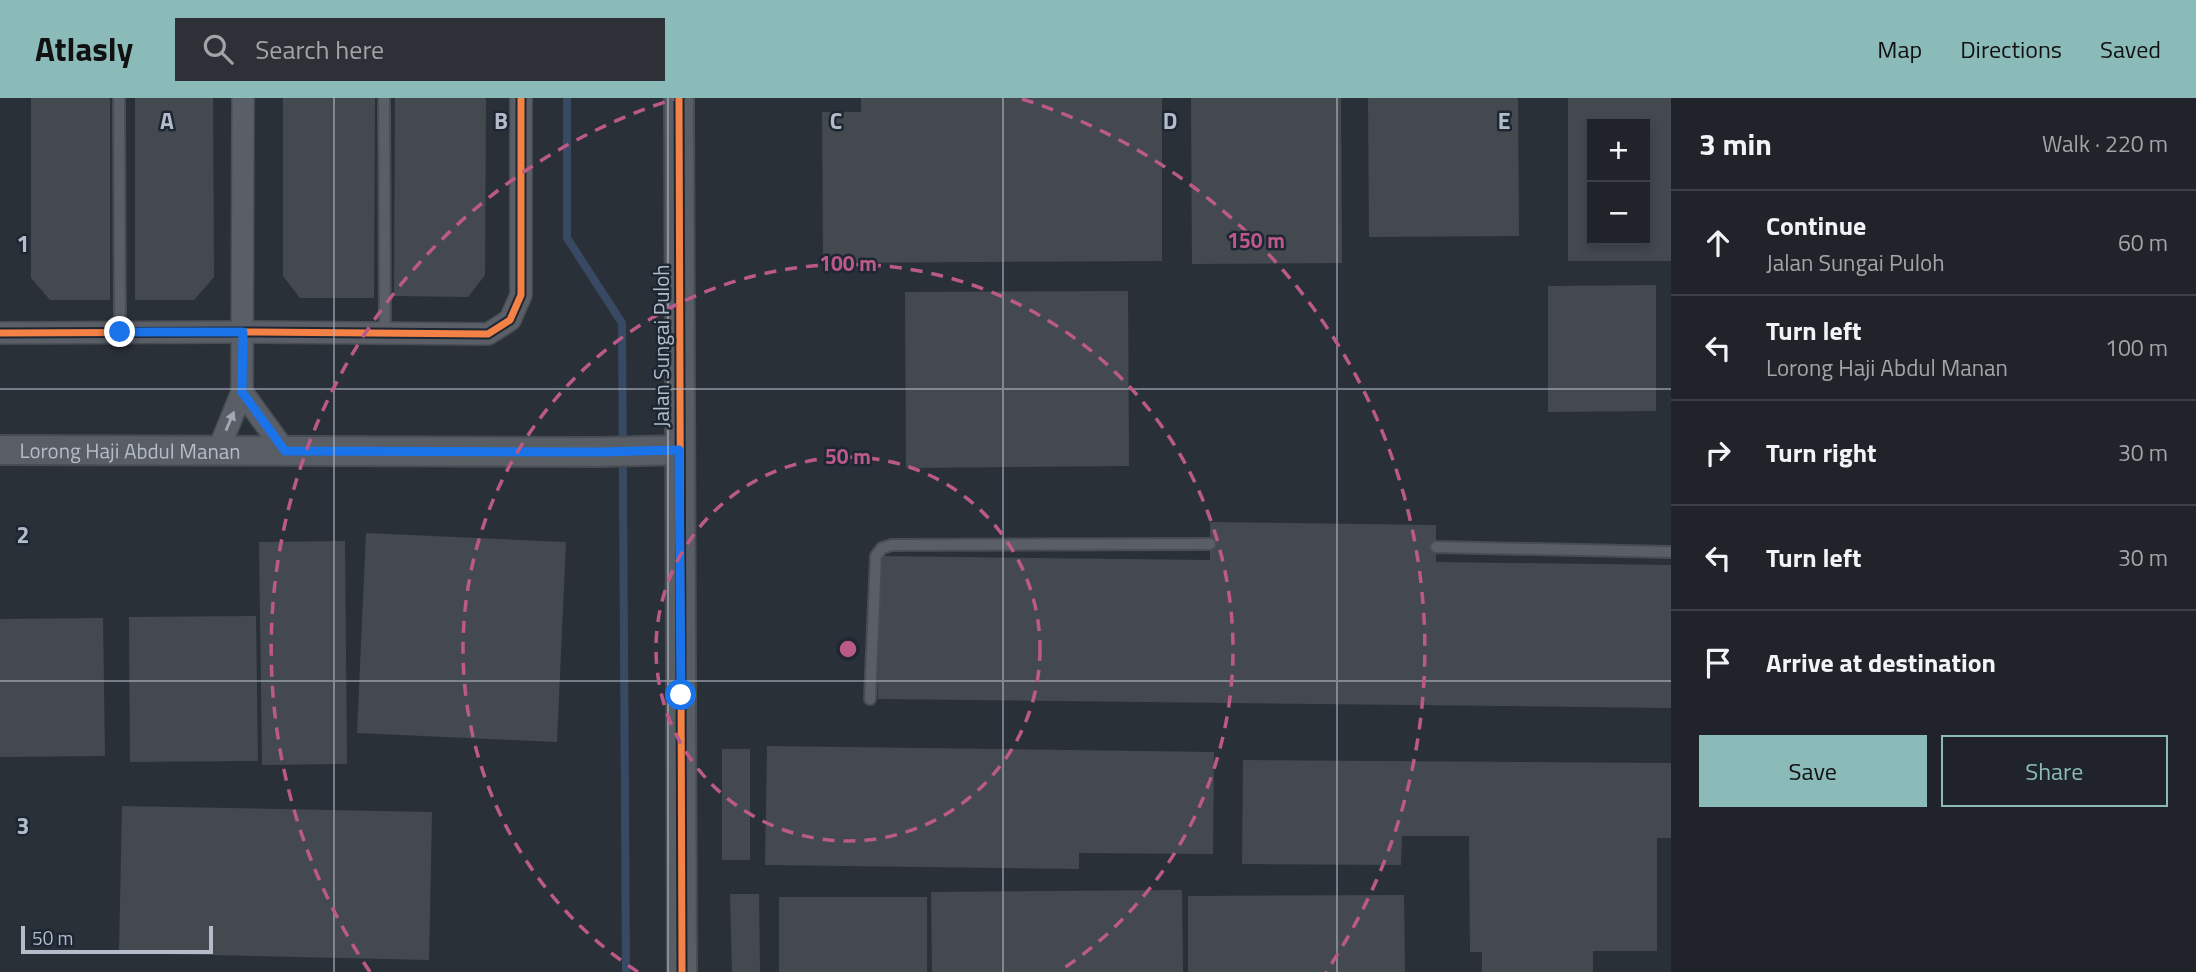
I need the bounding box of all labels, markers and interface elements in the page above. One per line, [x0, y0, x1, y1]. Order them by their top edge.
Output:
search box [175, 18, 665, 81]
text: Atlasly [35, 24, 133, 74]
icon: search [199, 30, 237, 68]
text: Search here [255, 30, 384, 69]
text: Map [1877, 31, 1922, 67]
text: Directions [1960, 31, 2062, 67]
text: Saved [2100, 31, 2161, 67]
text: A [160, 103, 174, 138]
text: B [494, 103, 508, 138]
text: C [830, 103, 842, 138]
text: D [1163, 103, 1177, 138]
text: E [1498, 103, 1510, 138]
map controls [1587, 119, 1650, 245]
button: + [1587, 119, 1650, 182]
text: 3 min [1699, 121, 1772, 167]
text: Walk · 220 m [2042, 126, 2168, 161]
button: − [1587, 182, 1650, 245]
text: Continue [1766, 206, 1866, 245]
text: 150 m [1227, 224, 1285, 256]
icon: ahead [1699, 224, 1737, 262]
text: 60 m [2118, 225, 2168, 260]
text: 1 [17, 226, 29, 261]
text: Jalan Sungai Puloh [1766, 245, 1945, 280]
text: 100 m [819, 247, 877, 279]
street label: Jalan Sungai Puloh [645, 264, 677, 428]
text: Turn left [1766, 311, 1861, 350]
route end [104, 316, 135, 347]
icon: left [1699, 329, 1737, 367]
text: 100 m [2105, 330, 2168, 365]
text: Lorong Haji Abdul Manan [1766, 350, 2008, 385]
one-way arrow [225, 411, 236, 432]
text: Turn right [1766, 433, 1877, 472]
street label: Lorong Haji Abdul Manan [19, 434, 241, 467]
icon: right [1699, 434, 1737, 472]
text: 30 m [2118, 435, 2168, 470]
text: 50 m [825, 440, 871, 472]
text: 2 [17, 517, 29, 552]
text: Turn left [1766, 538, 1861, 577]
icon: left [1699, 539, 1737, 577]
text: 30 m [2118, 540, 2168, 575]
centre of rings [836, 637, 860, 661]
text: Arrive at destination [1766, 643, 1996, 682]
icon: arrive [1699, 644, 1737, 682]
route start [665, 679, 696, 710]
button: Save [1699, 735, 1927, 807]
button: Share [1941, 735, 2168, 807]
text: 3 [17, 808, 29, 843]
scale bar [21, 923, 214, 955]
text: 50 m [32, 923, 73, 952]

